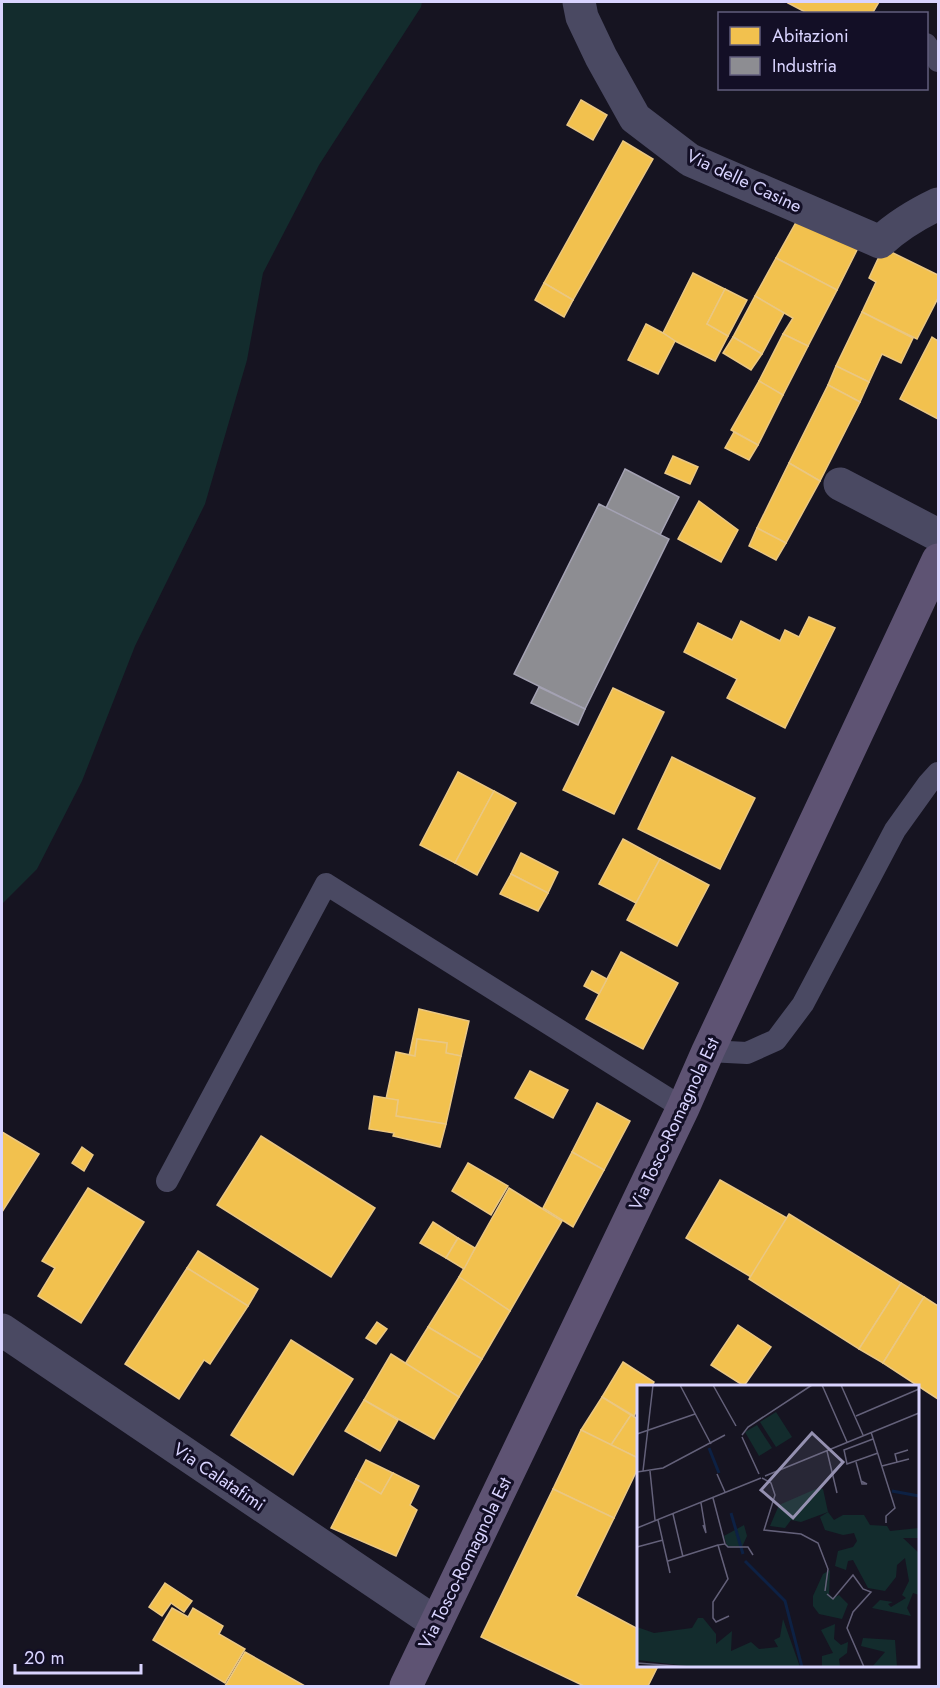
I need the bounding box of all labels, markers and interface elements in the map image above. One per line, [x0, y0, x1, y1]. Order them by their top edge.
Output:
legend [718, 12, 928, 90]
text: Abitazioni [772, 23, 849, 49]
text: Industria [772, 53, 837, 79]
street label: Via delle Casine [682, 143, 806, 219]
street label: Via Tosco-Romagnola Est [622, 1033, 726, 1215]
inset map [637, 1385, 919, 1667]
street label: Via Calatafimi [168, 1437, 270, 1517]
street label: Via Tosco-Romagnola Est [412, 1472, 518, 1653]
scale bar [15, 1637, 141, 1675]
text: 20 m [24, 1645, 64, 1671]

